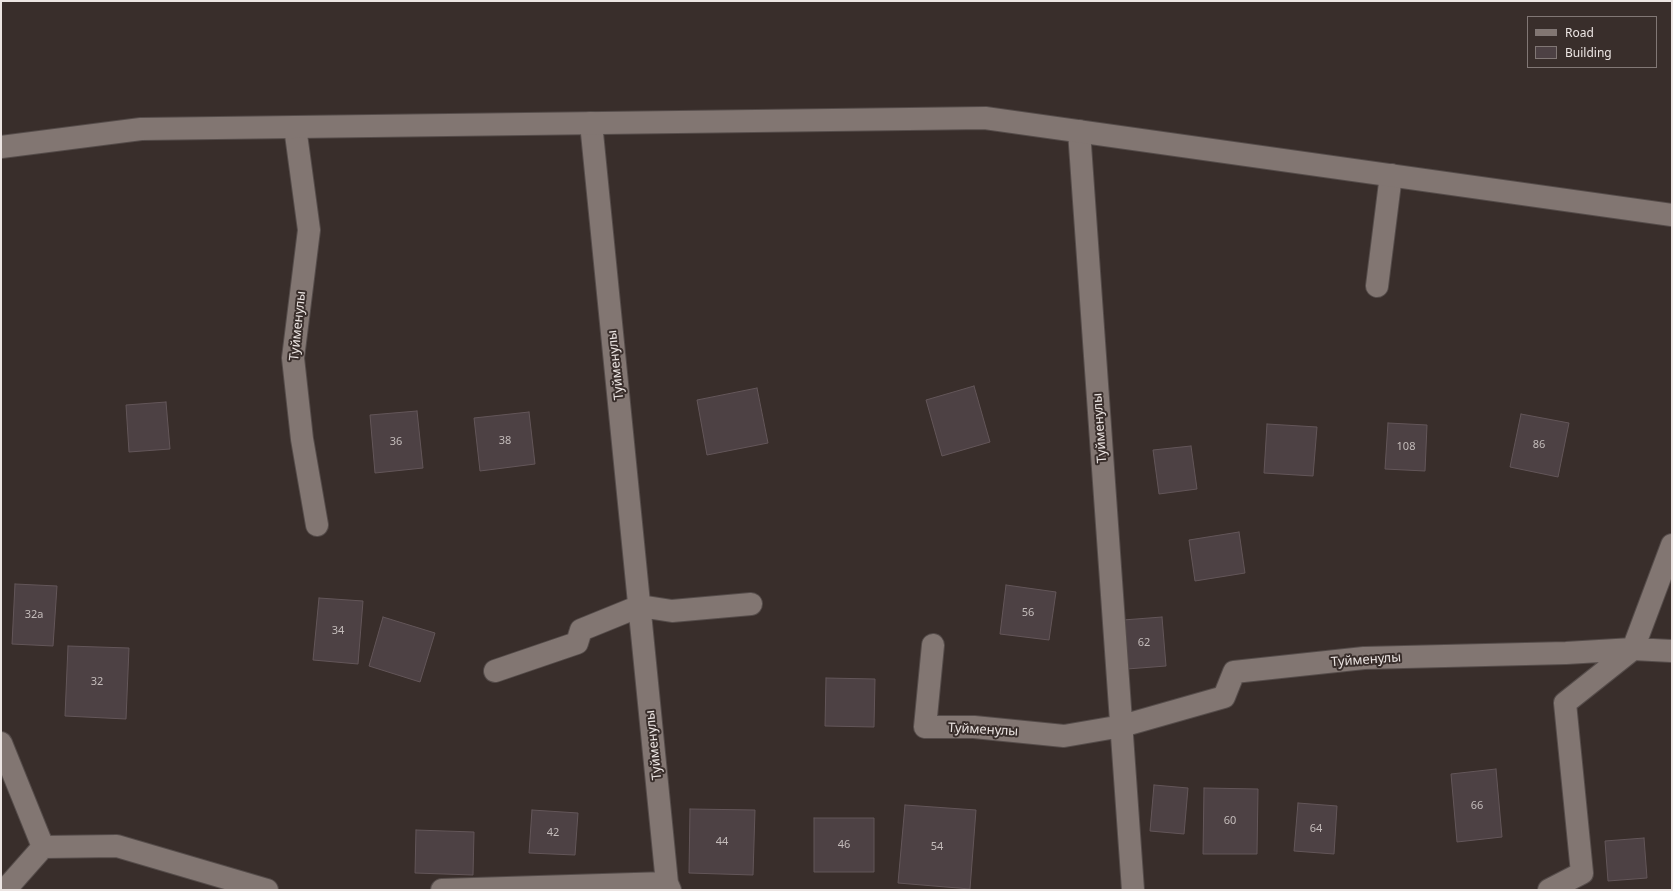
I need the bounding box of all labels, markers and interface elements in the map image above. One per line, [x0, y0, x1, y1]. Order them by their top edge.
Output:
legend [1527, 16, 1657, 68]
text: Road [1565, 24, 1594, 41]
text: Building [1565, 44, 1612, 61]
street label: Туйменулы [287, 290, 309, 362]
street label: Туйменулы [605, 329, 627, 401]
street label: Туйменулы [1090, 392, 1110, 464]
house number: 38 [499, 434, 511, 448]
house number: 36 [390, 435, 402, 449]
house number: 86 [1533, 438, 1545, 452]
house number: 108 [1397, 440, 1415, 454]
house number: 56 [1022, 606, 1034, 620]
house number: 32а [25, 608, 43, 622]
house number: 34 [332, 624, 344, 638]
house number: 62 [1138, 636, 1150, 650]
street label: Туйменулы [1330, 650, 1402, 670]
house number: 32 [91, 675, 103, 689]
street label: Туйменулы [643, 709, 665, 781]
street label: Туйменулы [948, 720, 1018, 740]
house number: 66 [1471, 799, 1483, 813]
house number: 60 [1224, 814, 1236, 828]
house number: 64 [1310, 822, 1322, 836]
house number: 42 [547, 826, 559, 840]
house number: 44 [716, 835, 728, 849]
house number: 46 [838, 838, 850, 852]
house number: 54 [931, 840, 943, 854]

